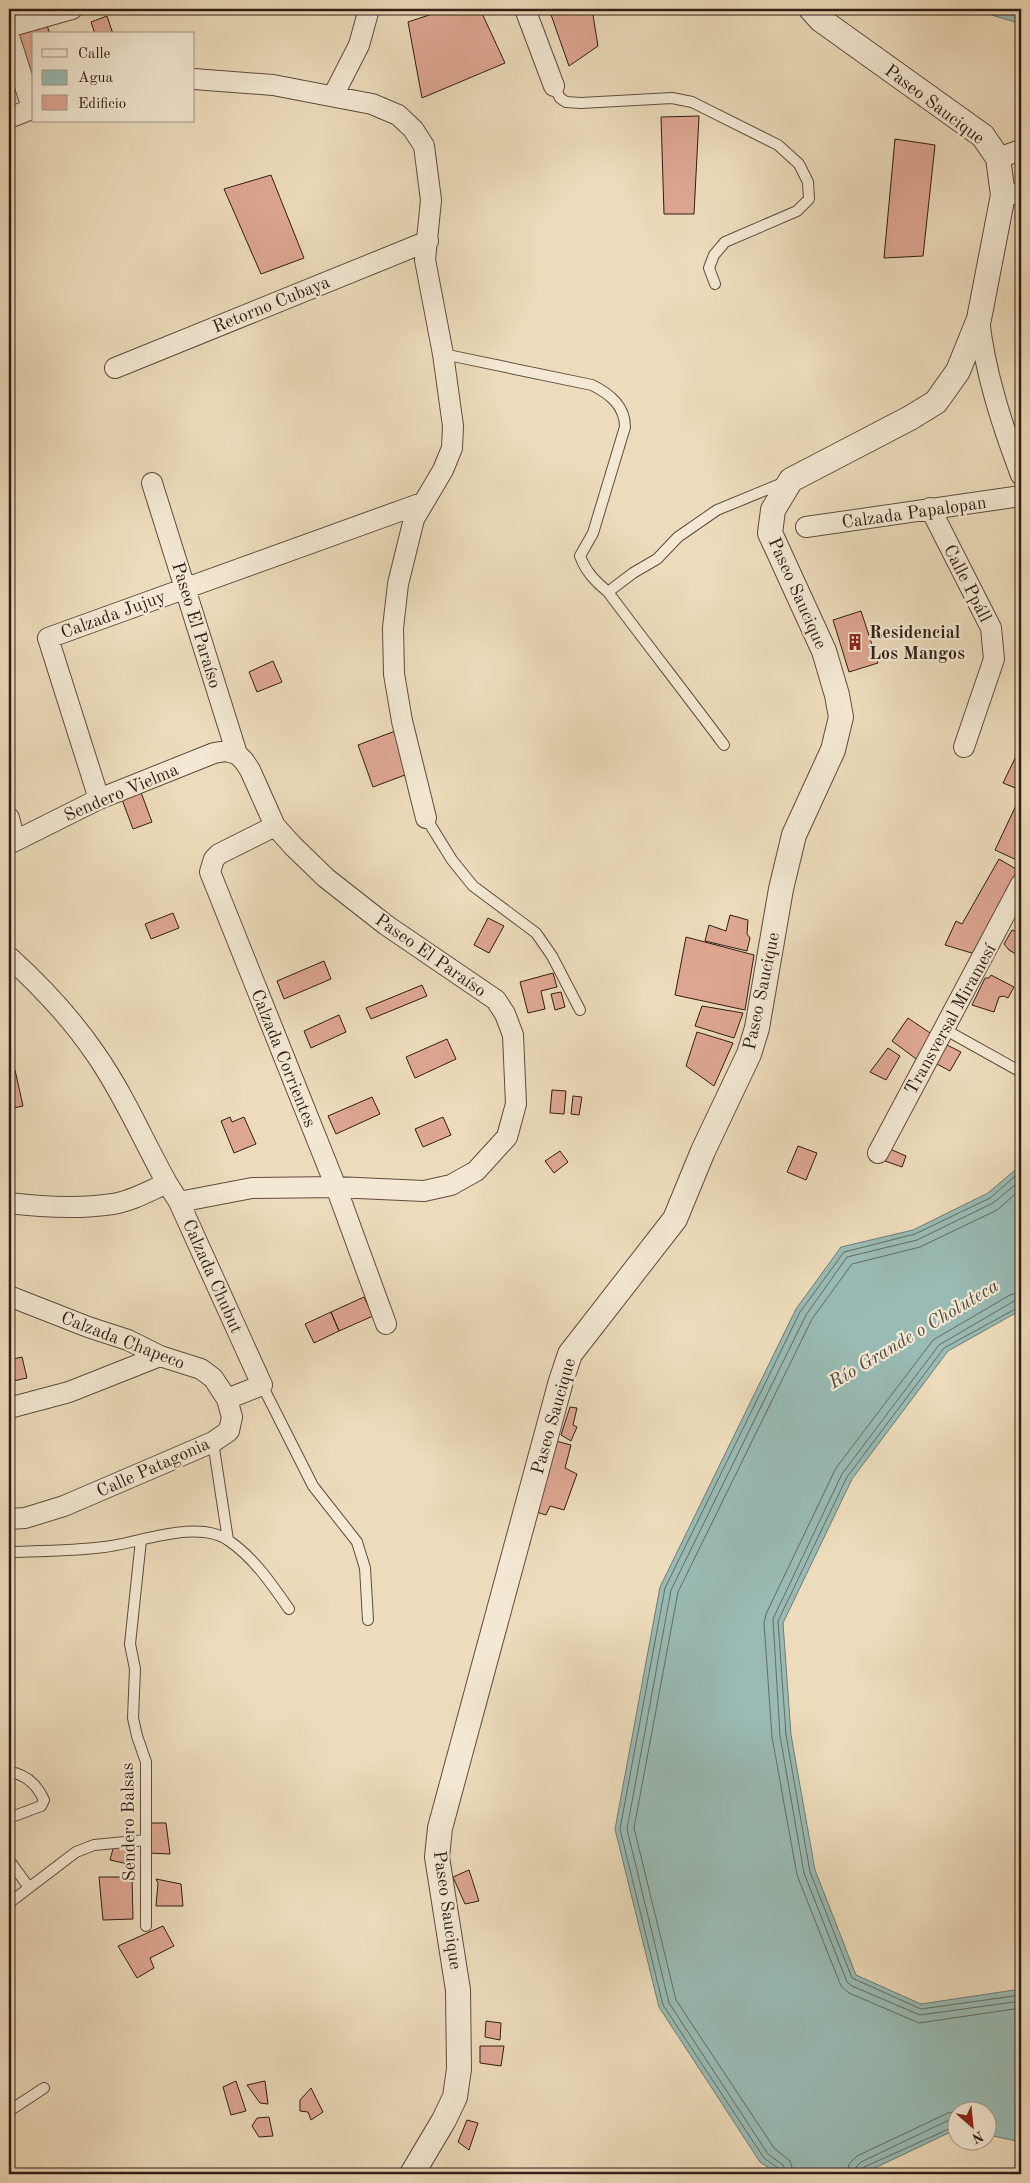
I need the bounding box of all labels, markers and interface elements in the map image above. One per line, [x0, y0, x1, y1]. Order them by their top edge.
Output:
legend [32, 32, 195, 122]
text: Calle [78, 47, 111, 62]
street label: Paseo Saucique [881, 62, 988, 148]
text: Agua [78, 71, 114, 86]
text: Edificio [78, 97, 126, 112]
street label: Retorno Cubaya [210, 273, 333, 337]
street label: Calzada Papalopan [840, 494, 988, 532]
street label: Paseo Saucique [765, 535, 830, 652]
street label: Calle Ppáll [940, 542, 994, 625]
street label: Paseo El Paraíso [168, 560, 224, 691]
street label: Calzada Jujuy [58, 587, 169, 642]
place label: Residencial Los Mangos [869, 624, 965, 663]
building icon: Residencial Los Mangos [845, 632, 865, 652]
street label: Sendero Vielma [62, 761, 181, 825]
street label: Paseo El Paraíso [372, 911, 489, 1001]
street label: Paseo Saucique [741, 931, 783, 1052]
street label: Transversal Miramesí [902, 941, 1000, 1098]
street label: Calzada Corrientes [247, 987, 319, 1130]
street label: Calzada Chubut [179, 1217, 245, 1336]
water label: Río Grande o Choluteca [825, 1277, 1003, 1394]
street label: Calzada Chapeco [58, 1309, 187, 1373]
street label: Paseo Saucique [529, 1356, 579, 1476]
street label: Calle Patagonia [94, 1435, 213, 1501]
street label: Sendero Balsas [119, 1762, 139, 1882]
street label: Paseo Saucique [430, 1850, 464, 1971]
north arrow [948, 2100, 998, 2150]
text: N [969, 2128, 985, 2145]

